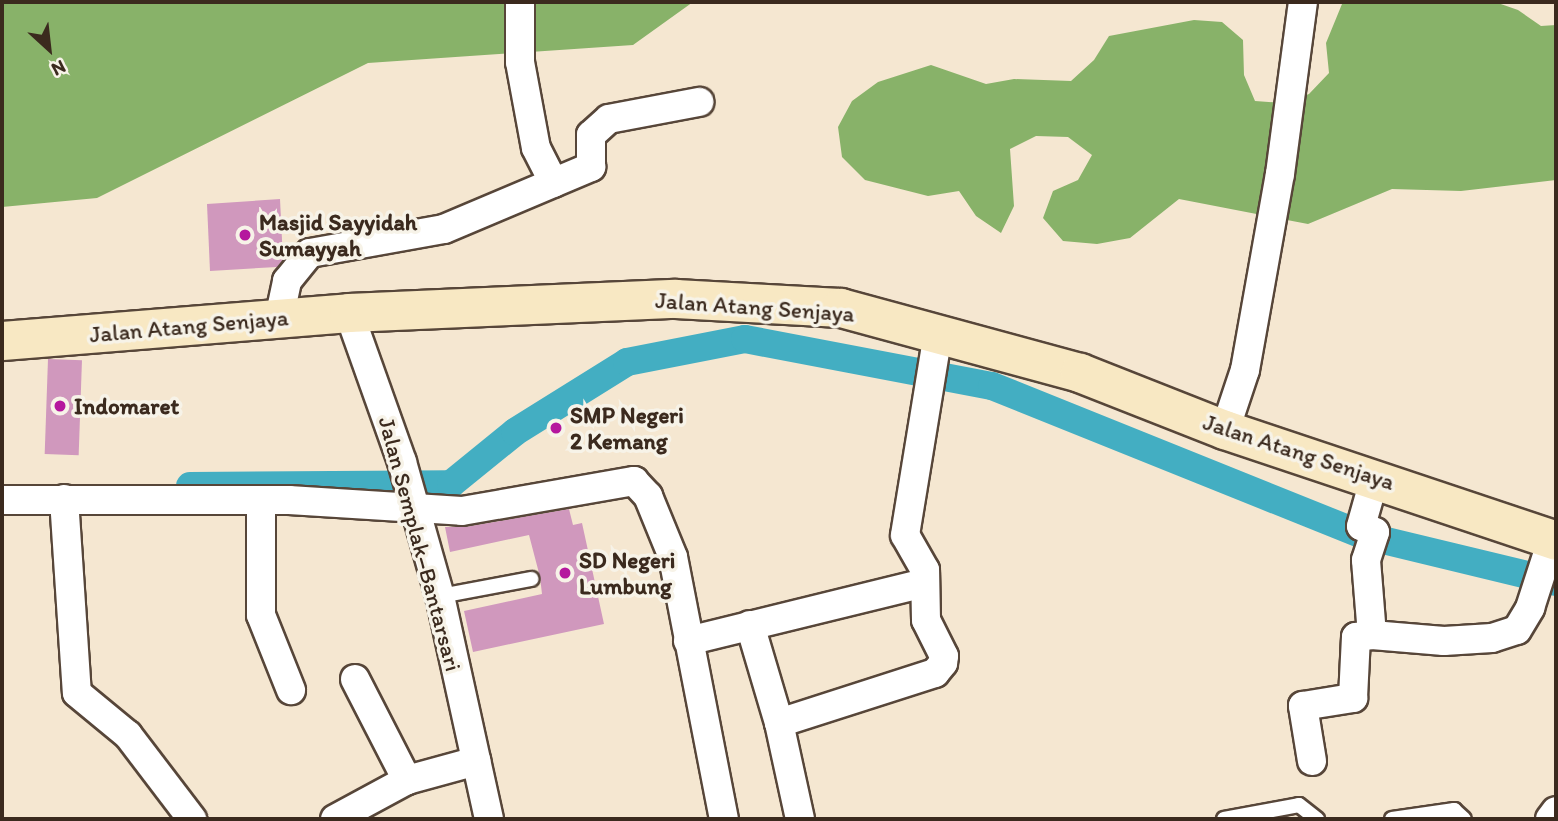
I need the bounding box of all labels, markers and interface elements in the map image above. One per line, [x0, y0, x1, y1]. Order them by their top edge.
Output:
north arrow [14, 14, 84, 84]
text: N [48, 55, 70, 81]
place label: Masjid Sayyidah Sumayyah [259, 208, 418, 262]
marker: Masjid Sayyidah Sumayyah [237, 227, 253, 243]
street label: Jalan Atang Senjaya [655, 286, 855, 328]
street label: Jalan Atang Senjaya [89, 304, 289, 348]
place label: Indomaret [74, 392, 179, 420]
marker: Indomaret [52, 398, 68, 414]
place label: SMP Negeri 2 Kemang [570, 401, 684, 455]
street label: Jalan Atang Senjaya [1200, 408, 1398, 496]
street label: Jalan Semplak–Bantarsari [373, 415, 467, 673]
marker: SMP Negeri 2 Kemang [548, 420, 564, 436]
place label: SD Negeri Lumbung [579, 546, 675, 600]
marker: SD Negeri Lumbung [557, 565, 573, 581]

